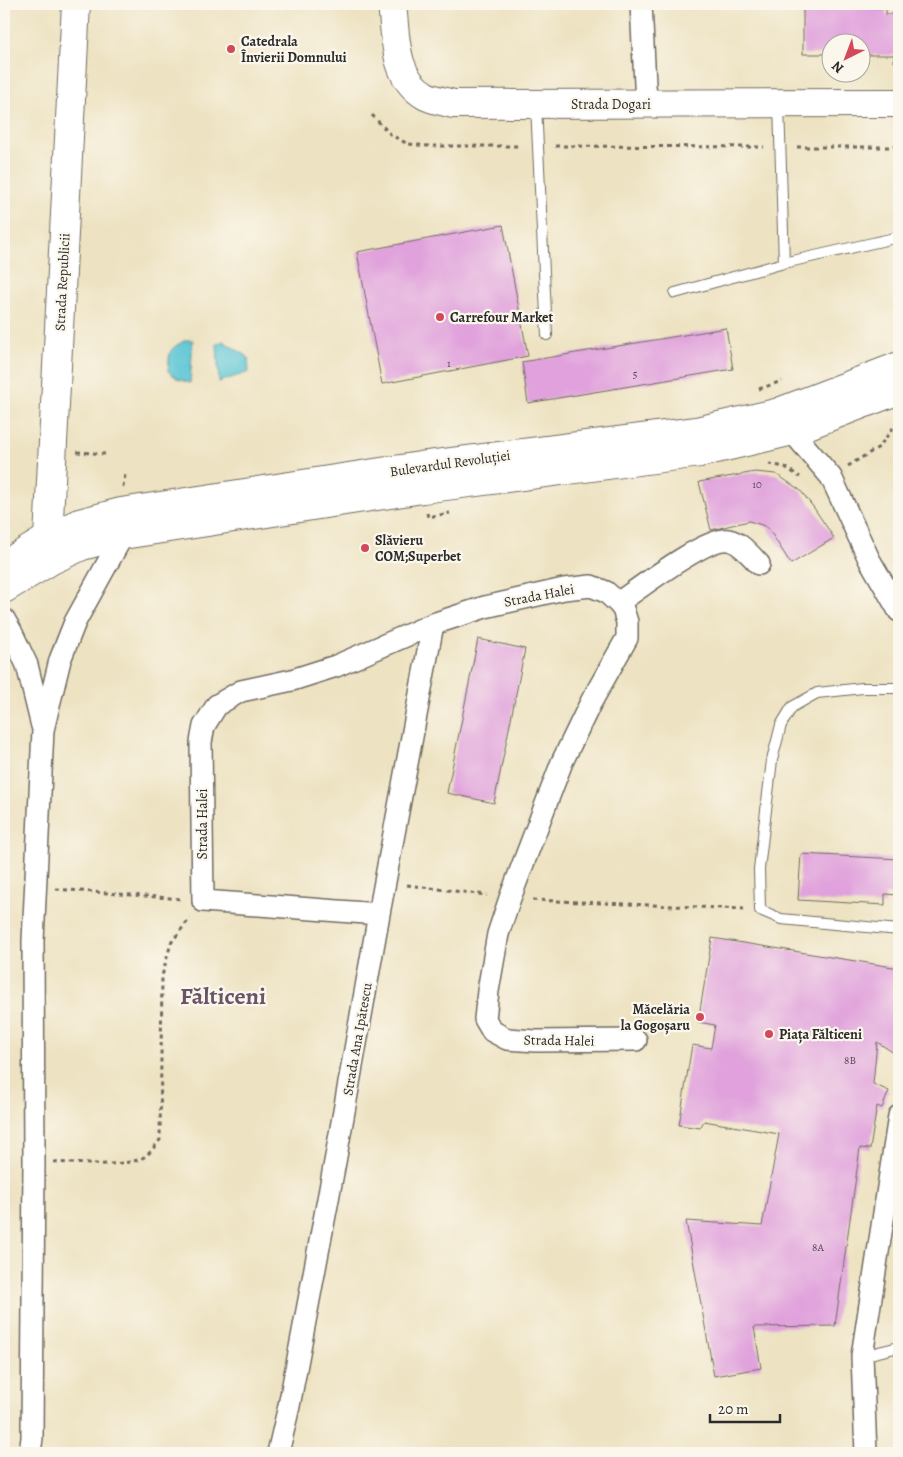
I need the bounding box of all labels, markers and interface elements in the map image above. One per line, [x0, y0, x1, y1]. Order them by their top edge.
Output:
place label: Catedrala Învierii Domnului [241, 32, 347, 67]
north arrow [820, 32, 870, 82]
marker: Catedrala Învierii Domnului [225, 43, 237, 55]
text: N [827, 57, 848, 78]
street label: Strada Dogari [571, 95, 651, 114]
street label: Strada Republicii [50, 232, 75, 332]
place label: Carrefour Market [450, 308, 553, 327]
marker: Carrefour Market [434, 311, 446, 323]
house number: 1 [447, 356, 451, 371]
house number: 5 [633, 367, 638, 382]
street label: Bulevardul Revoluției [388, 446, 512, 481]
house number: 10 [752, 477, 762, 492]
place label: Slăvieru COM;Superbet [375, 531, 462, 566]
marker: Slăvieru COM;Superbet [359, 542, 371, 554]
street label: Strada Halei [502, 579, 576, 612]
street label: Strada Halei [193, 788, 212, 860]
district label: Fălticeni [180, 980, 266, 1012]
street label: Strada Ana Ipătescu [338, 981, 377, 1097]
place label: Măcelăria la Gogoșaru [621, 1000, 690, 1035]
marker: Măcelăria la Gogoșaru [694, 1011, 706, 1023]
place label: Piața Fălticeni [779, 1025, 862, 1044]
marker: Piața Fălticeni [763, 1028, 775, 1040]
street label: Strada Halei [523, 1030, 595, 1051]
house number: 8B [844, 1053, 856, 1068]
house number: 8A [812, 1240, 824, 1255]
scale bar [710, 1392, 780, 1424]
text: 20 m [718, 1399, 749, 1419]

